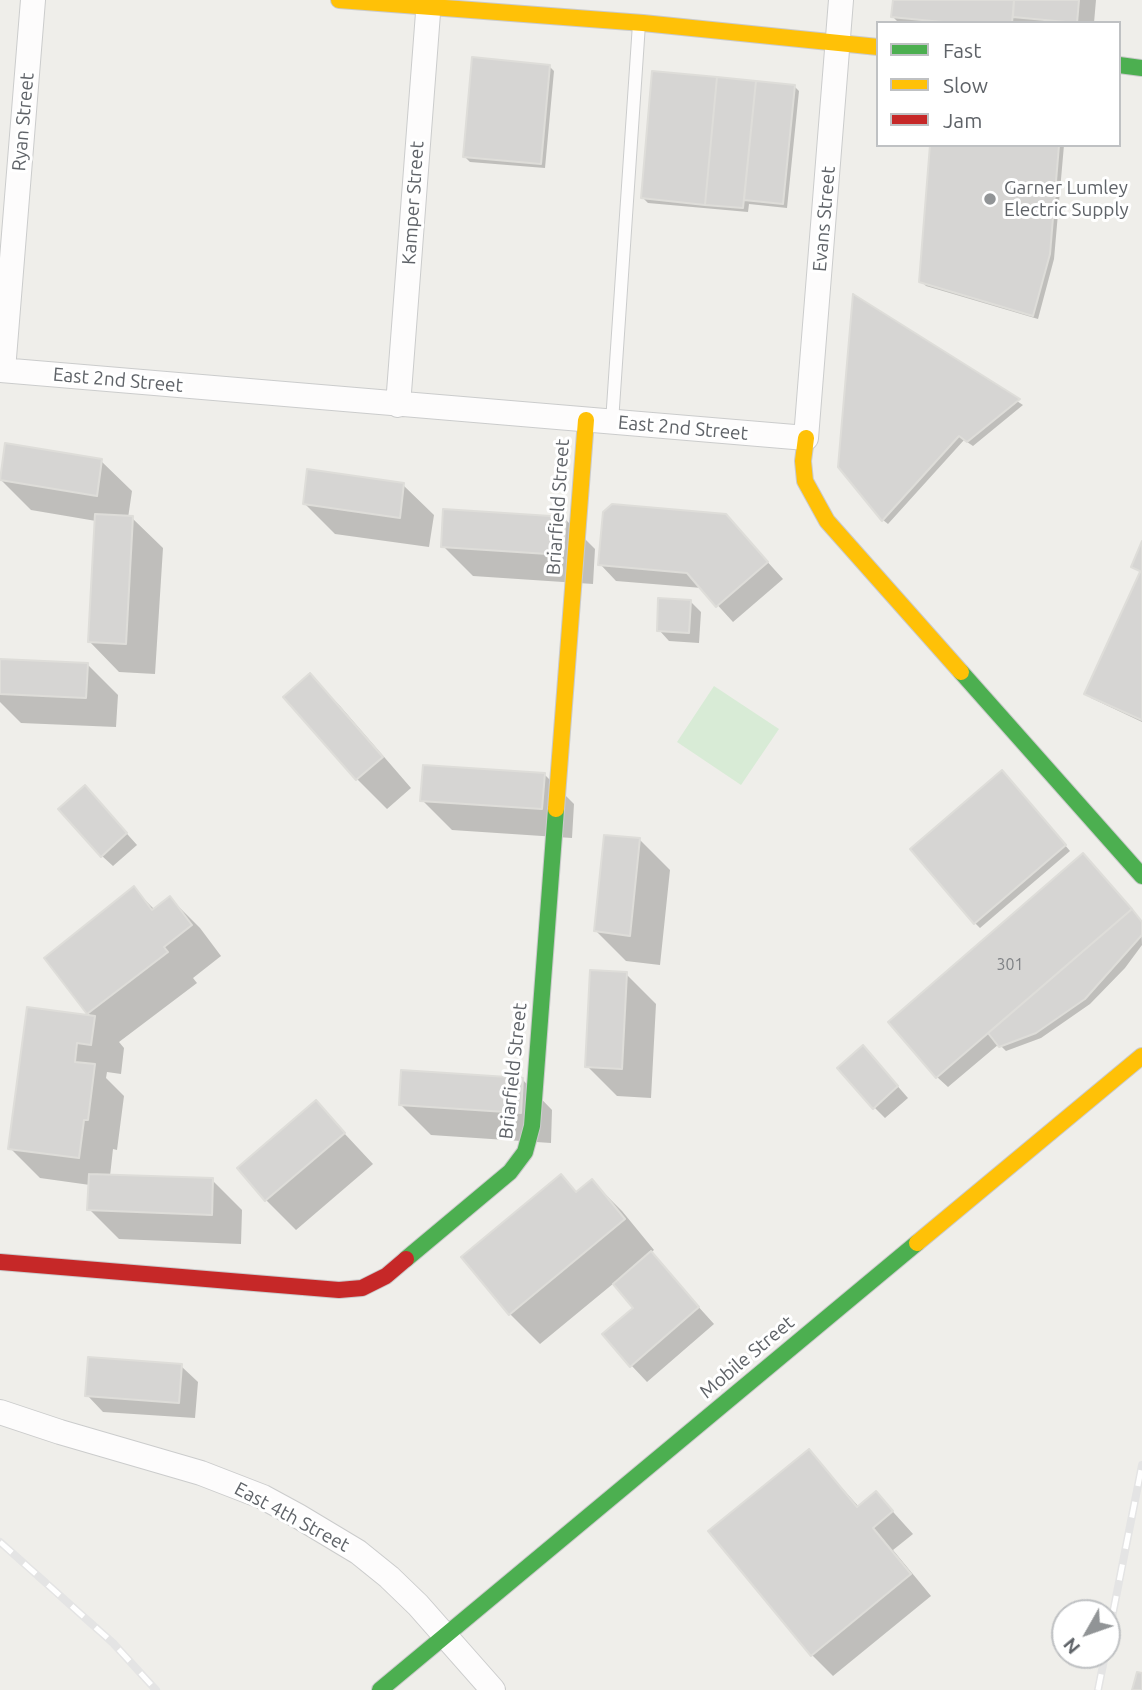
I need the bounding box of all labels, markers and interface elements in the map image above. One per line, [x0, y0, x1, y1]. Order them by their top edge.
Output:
legend [876, 21, 1121, 147]
text: Fast [943, 38, 981, 62]
street label: Ryan Street [7, 72, 39, 172]
text: Slow [943, 73, 988, 97]
text: Jam [943, 108, 982, 132]
street label: Kamper Street [397, 140, 429, 266]
street label: Evans Street [808, 165, 840, 273]
place label: Garner Lumley Electric Supply [1004, 177, 1129, 221]
marker: Garner Lumley Electric Supply [982, 191, 998, 207]
street label: East 2nd Street [52, 363, 184, 397]
street label: East 2nd Street [617, 411, 749, 445]
street label: Briarfield Street [542, 438, 574, 576]
house number: 301 [996, 955, 1024, 975]
street label: Briarfield Street [495, 1002, 531, 1140]
street label: Mobile Street [695, 1311, 799, 1403]
street label: East 4th Street [231, 1477, 353, 1557]
north arrow [1051, 1599, 1121, 1669]
text: N [1058, 1634, 1084, 1659]

